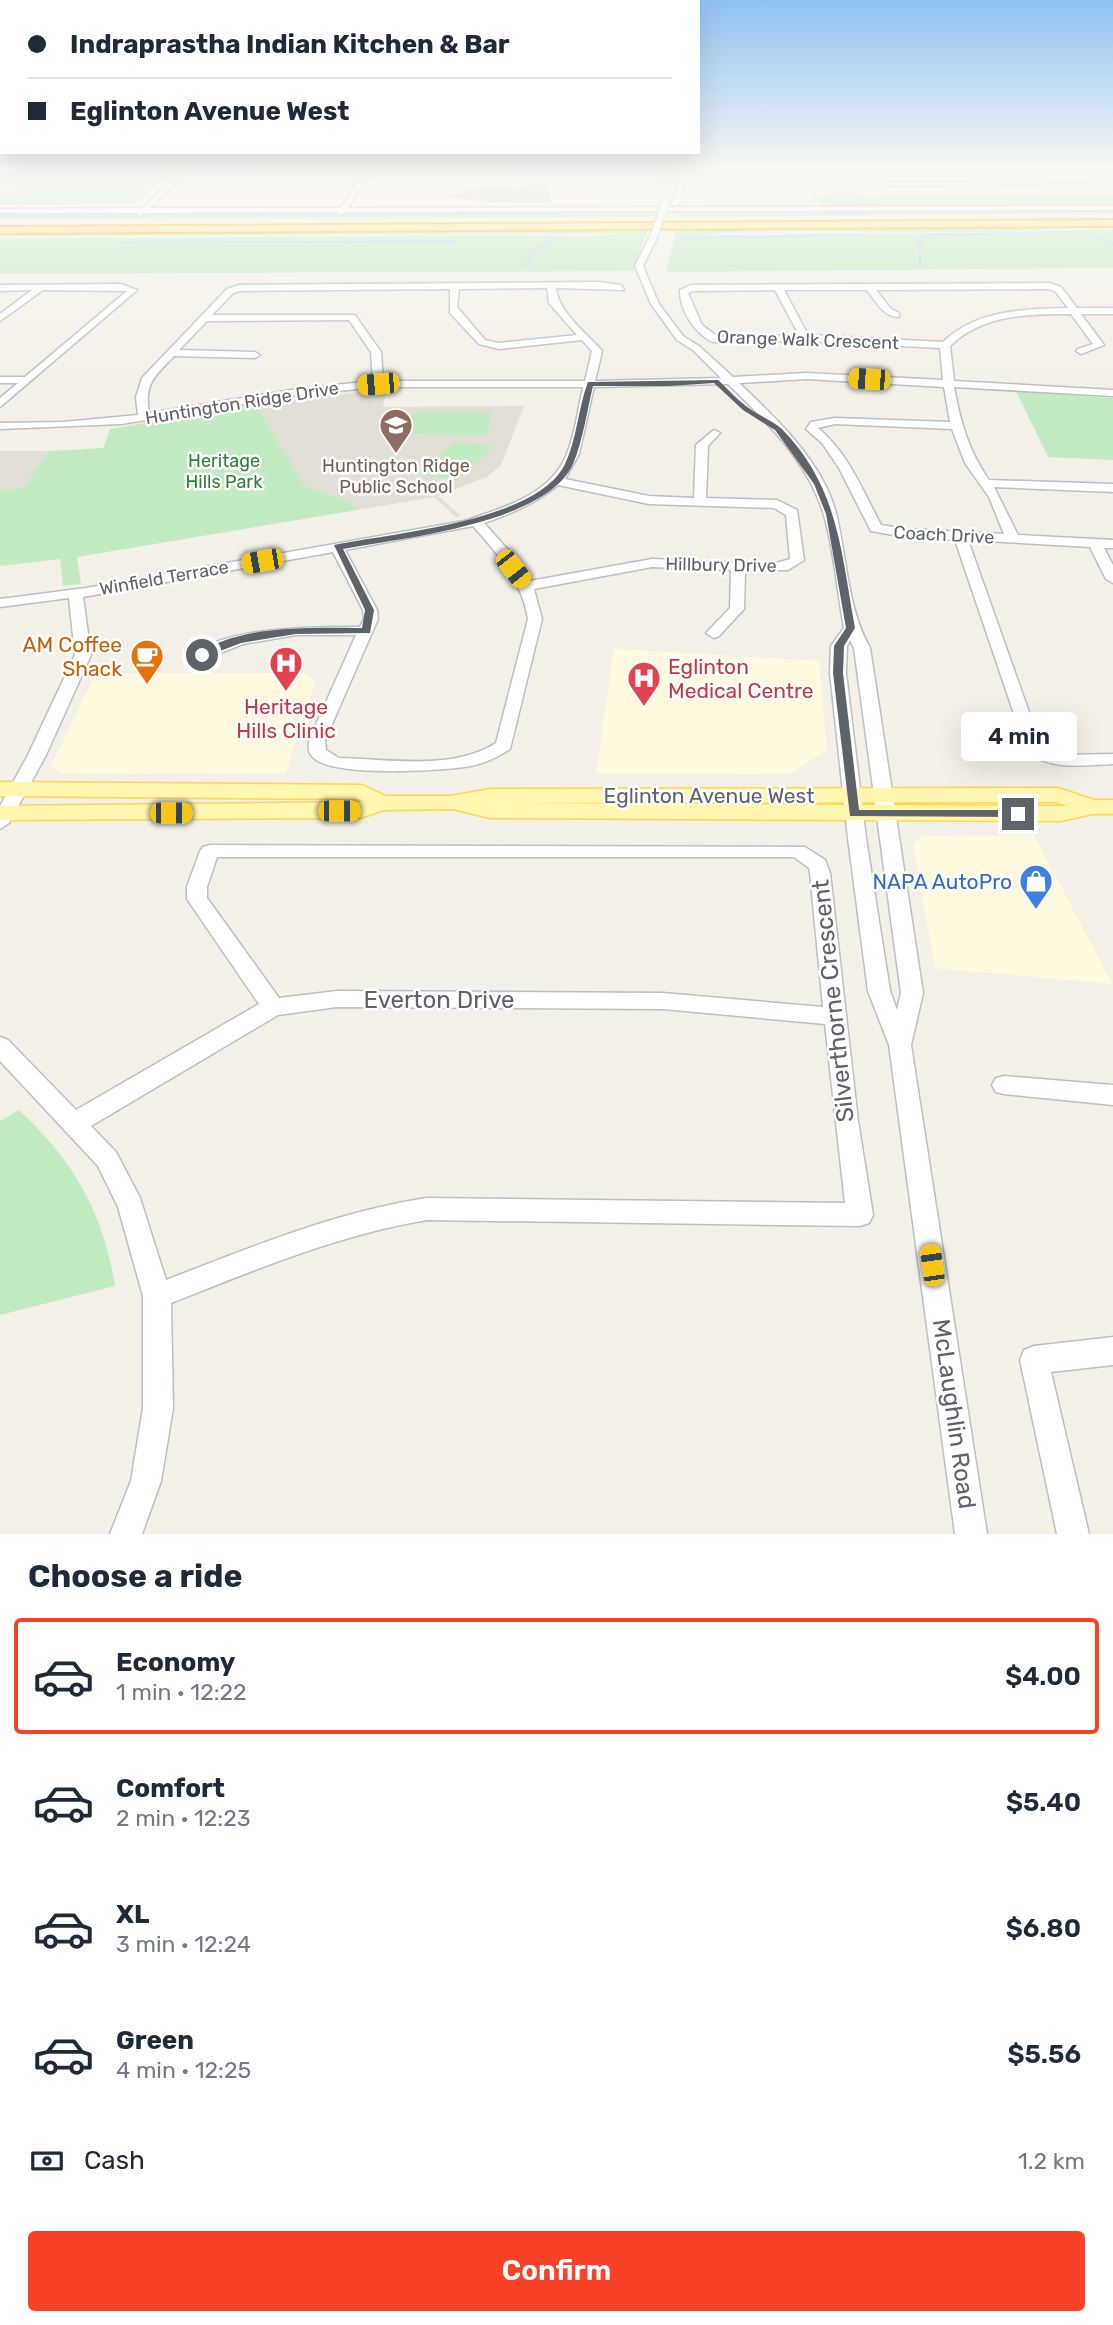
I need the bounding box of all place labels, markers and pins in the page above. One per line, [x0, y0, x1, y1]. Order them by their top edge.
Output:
school or university icon: Huntington Ridge Public School [377, 406, 415, 455]
place label: Huntington Ridge Public School [322, 455, 470, 498]
place label: AM Coffee Shack [22, 632, 122, 681]
cafe icon: AM Coffee Shack [128, 637, 166, 686]
hospital icon: Heritage Hills Clinic [267, 644, 305, 693]
place label: Eglinton Medical Centre [668, 654, 814, 703]
hospital icon: Eglinton Medical Centre [625, 659, 663, 708]
place label: Heritage Hills Clinic [236, 694, 336, 743]
shop icon: NAPA AutoPro [1017, 862, 1055, 911]
place label: NAPA AutoPro [872, 869, 1012, 894]

